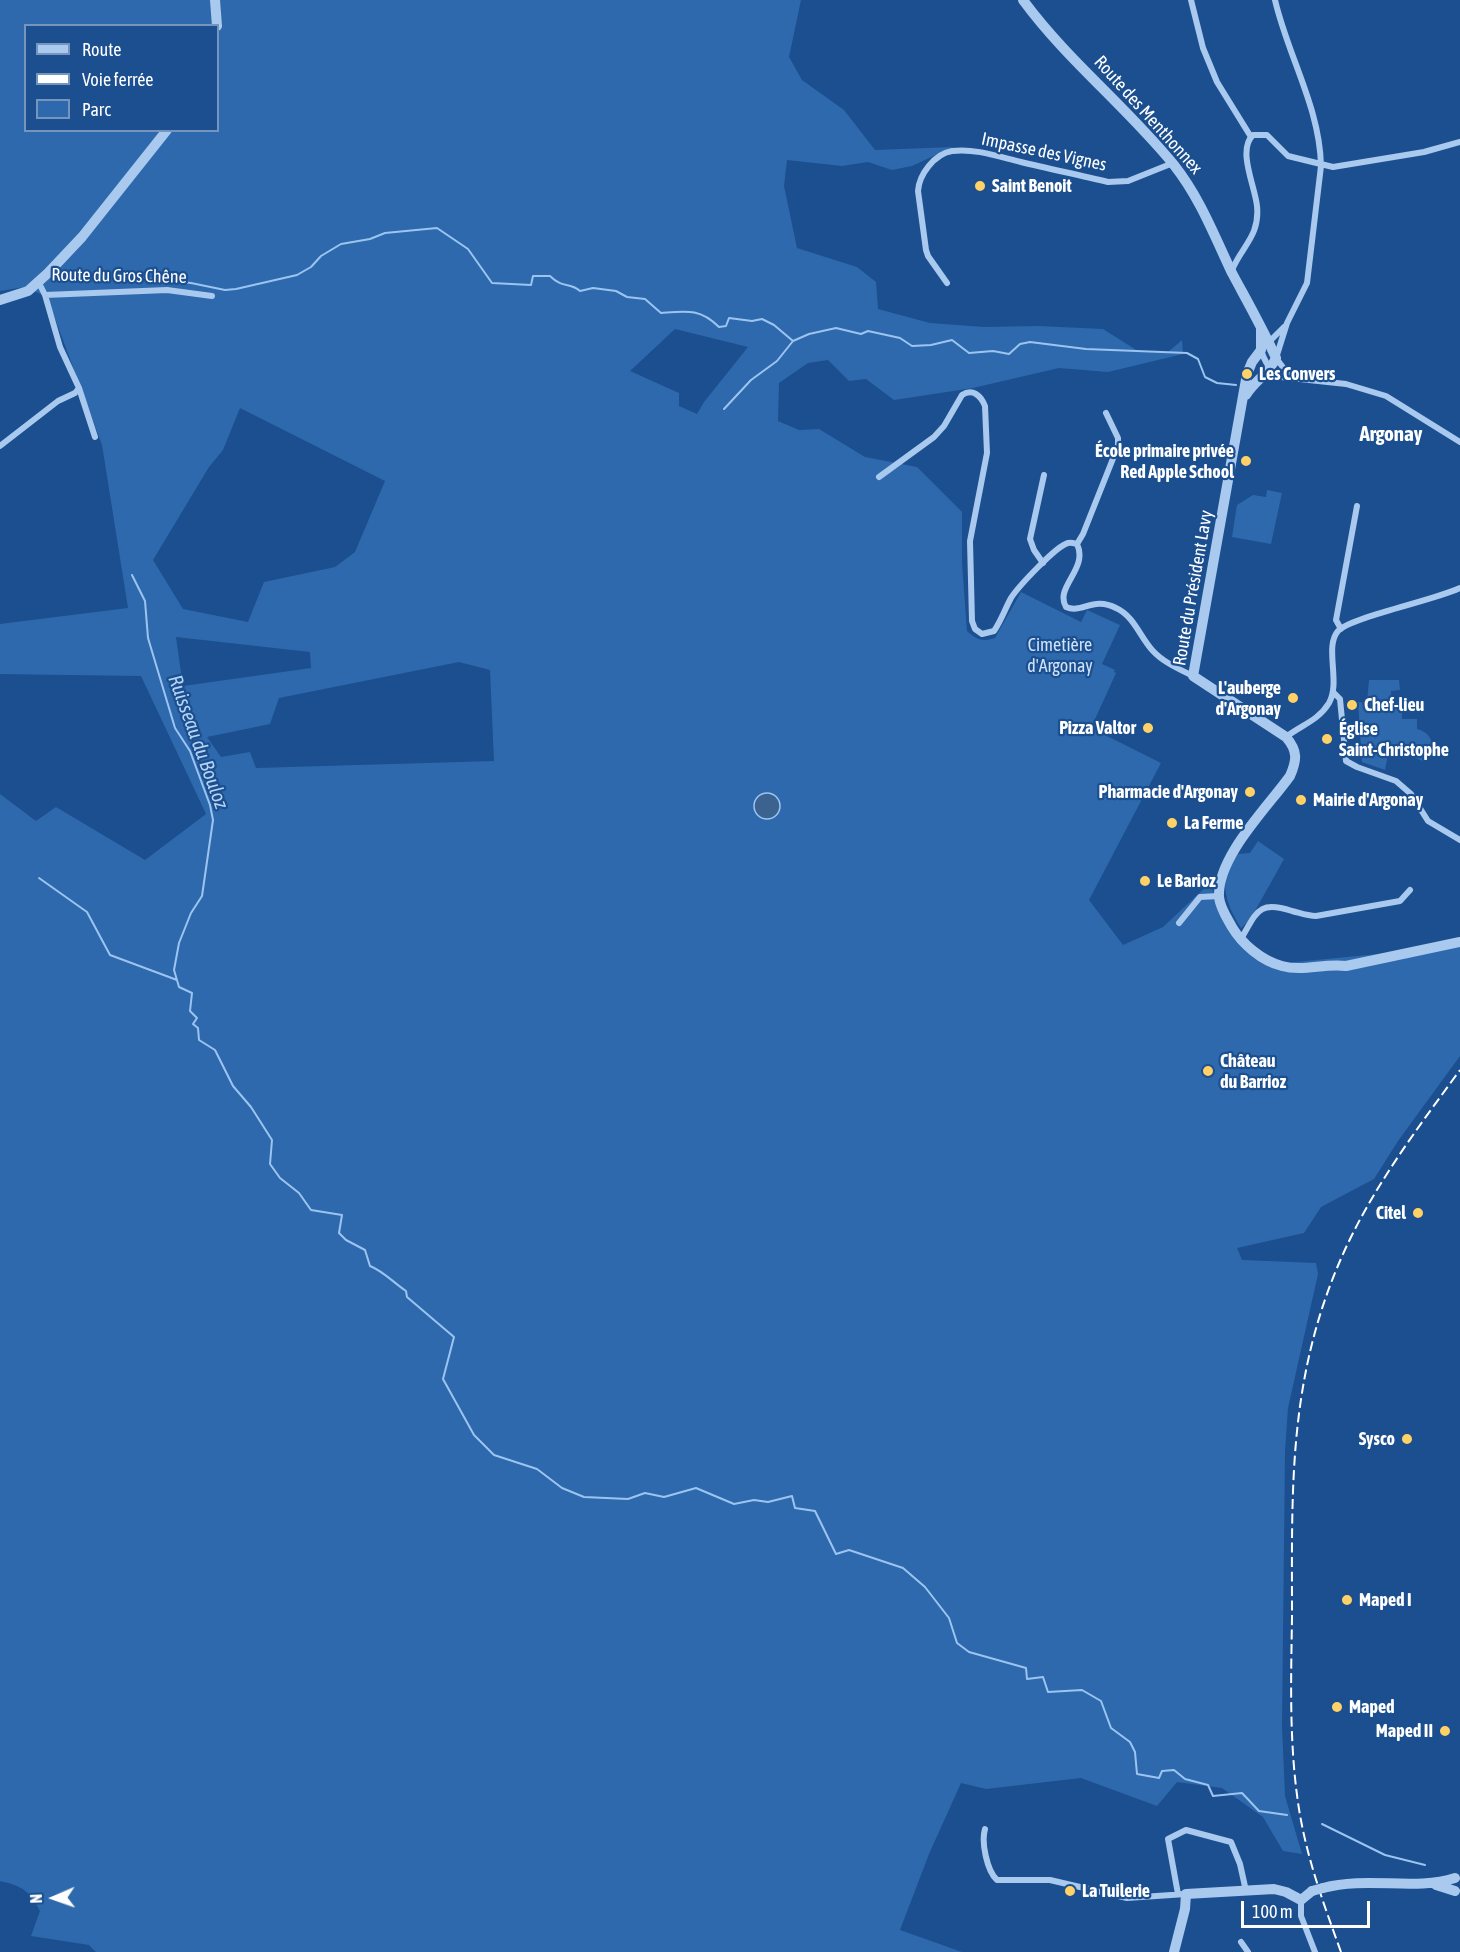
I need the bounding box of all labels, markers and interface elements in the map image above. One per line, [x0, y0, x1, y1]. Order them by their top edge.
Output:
legend [24, 24, 219, 132]
text: Route [82, 39, 121, 60]
street label: Route des Menthonnex [1089, 52, 1207, 178]
text: Voie ferrée [82, 69, 154, 90]
text: Parc [82, 99, 111, 120]
street label: Impasse des Vignes [980, 128, 1108, 176]
place label: Saint Benoit [992, 175, 1072, 197]
marker: Saint Benoit [973, 179, 987, 193]
street label: Route du Gros Chêne [51, 264, 187, 288]
place label: Les Convers [1259, 363, 1335, 385]
marker: Les Convers [1240, 367, 1254, 381]
district label: Argonay [1360, 421, 1422, 447]
place label: École primaire privée Red Apple School [1095, 440, 1234, 482]
marker: École primaire privée Red Apple School [1239, 454, 1253, 468]
street label: Route du Président Lavy [1169, 509, 1217, 667]
park label: Cimetière d'Argonay [1027, 634, 1093, 676]
water label: Ruisseau du Bouloz [163, 672, 233, 812]
place label: L'auberge d'Argonay [1216, 677, 1281, 720]
marker: L'auberge d'Argonay [1286, 691, 1300, 705]
place label: Chef-lieu [1364, 694, 1424, 716]
marker: Chef-lieu [1345, 698, 1359, 712]
place label: Pizza Valtor [1059, 717, 1136, 739]
place label: Église Saint-Christophe [1339, 718, 1449, 760]
marker: Pizza Valtor [1141, 721, 1155, 735]
marker: Église Saint-Christophe [1320, 732, 1334, 746]
place label: Pharmacie d'Argonay [1099, 781, 1238, 803]
marker: Pharmacie d'Argonay [1243, 785, 1257, 799]
place label: Mairie d'Argonay [1313, 789, 1423, 811]
marker: Mairie d'Argonay [1294, 793, 1308, 807]
place label: La Ferme [1184, 812, 1243, 834]
marker: La Ferme [1165, 816, 1179, 830]
place label: Le Barioz [1157, 870, 1216, 892]
marker: Le Barioz [1138, 874, 1152, 888]
place label: Château du Barrioz [1220, 1050, 1286, 1092]
marker: Château du Barrioz [1201, 1064, 1215, 1078]
place label: Citel [1376, 1202, 1406, 1224]
marker: Citel [1411, 1206, 1425, 1220]
place label: Sysco [1359, 1428, 1395, 1450]
marker: Sysco [1400, 1432, 1414, 1446]
place label: Maped I [1359, 1589, 1412, 1611]
marker: Maped I [1340, 1593, 1354, 1607]
place label: Maped [1349, 1696, 1395, 1718]
marker: Maped [1330, 1700, 1344, 1714]
place label: Maped II [1376, 1720, 1433, 1742]
marker: Maped II [1438, 1724, 1452, 1738]
north arrow [24, 1868, 84, 1928]
place label: La Tuilerie [1082, 1880, 1150, 1902]
marker: La Tuilerie [1063, 1884, 1077, 1898]
scale bar [1244, 1889, 1373, 1927]
text: N [27, 1894, 45, 1904]
text: 100 m [1252, 1901, 1293, 1922]

